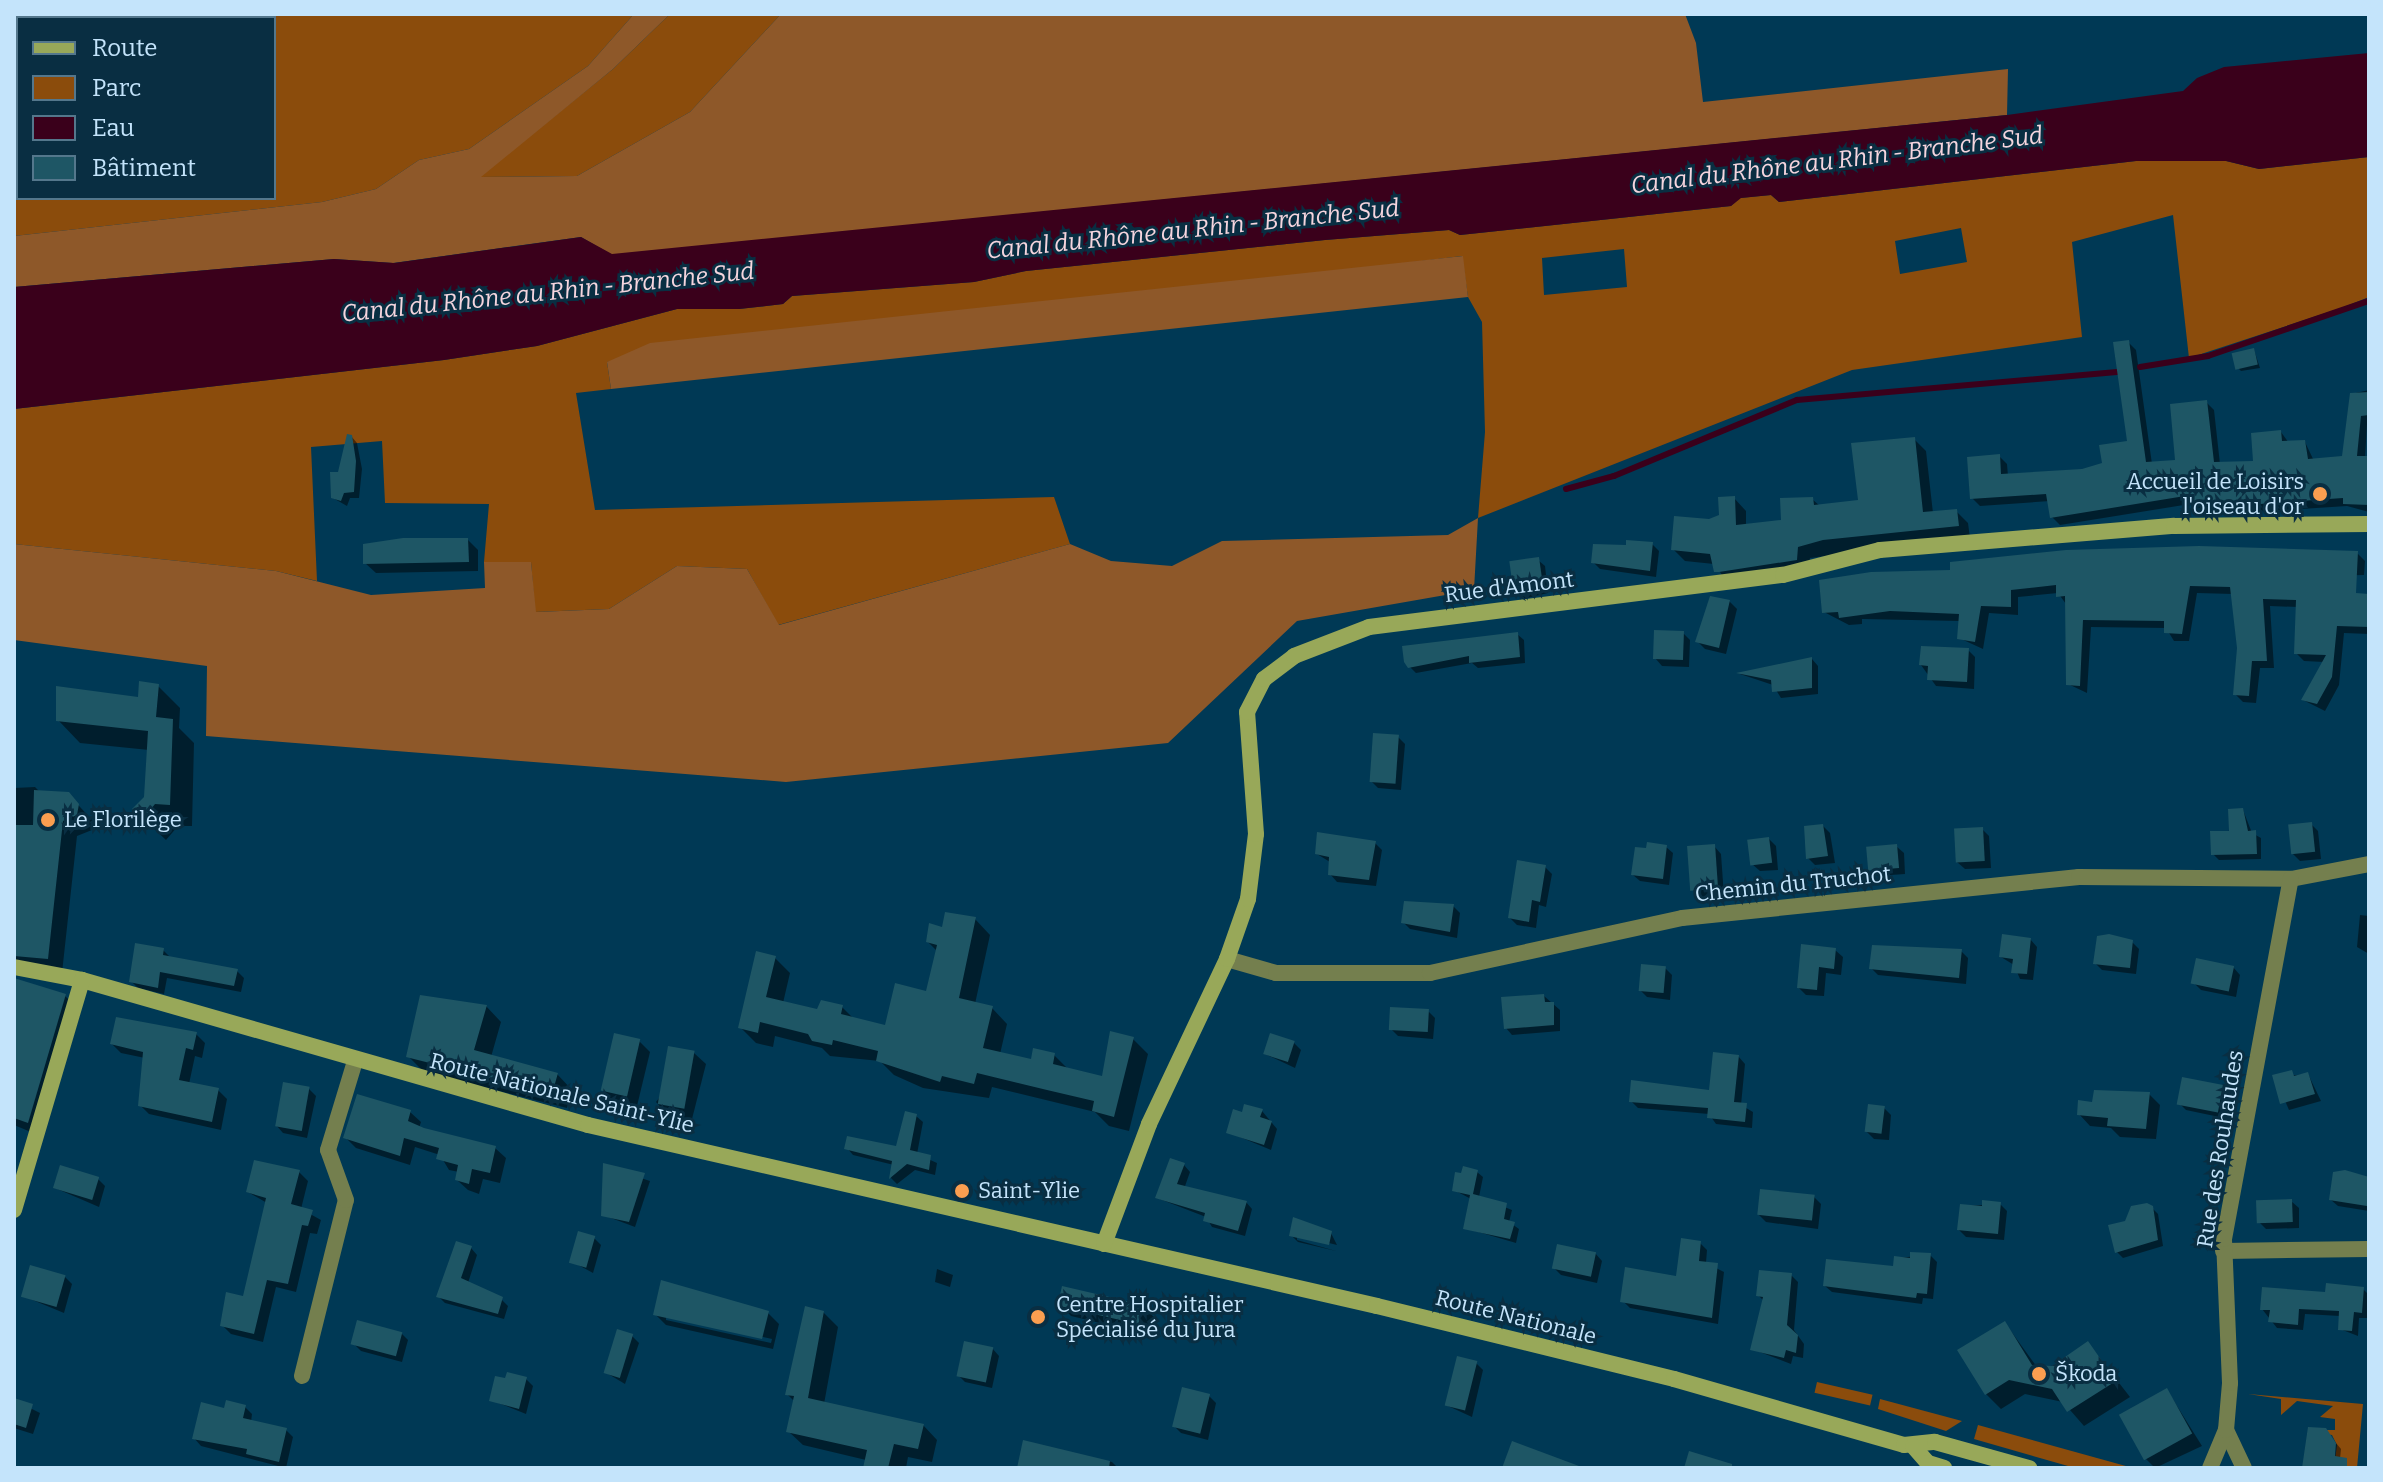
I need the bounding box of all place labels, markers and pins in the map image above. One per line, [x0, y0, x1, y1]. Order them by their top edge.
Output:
place label: Accueil de Loisirs l'oiseau d'or [2126, 468, 2304, 520]
marker: Accueil de Loisirs l'oiseau d'or [2311, 485, 2329, 503]
place label: Le Florilège [64, 807, 182, 833]
marker: Le Florilège [39, 811, 57, 829]
place label: Saint-Ylie [978, 1178, 1080, 1204]
marker: Saint-Ylie [953, 1182, 971, 1200]
place label: Centre Hospitalier Spécialisé du Jura [1056, 1291, 1244, 1342]
marker: Centre Hospitalier Spécialisé du Jura [1027, 1306, 1049, 1328]
place label: Škoda [2055, 1361, 2117, 1387]
marker: Škoda [2030, 1365, 2048, 1383]

